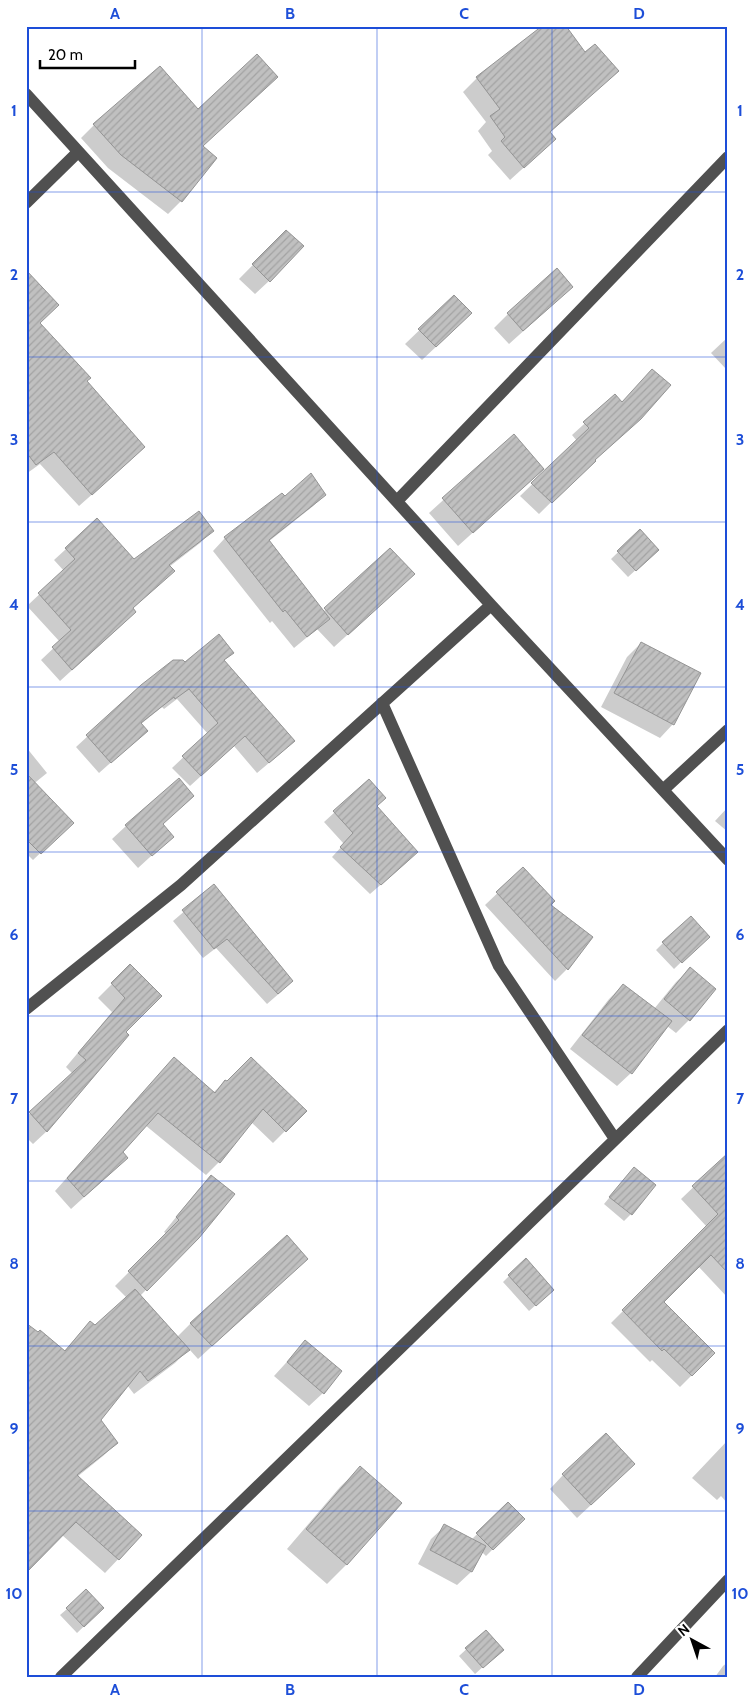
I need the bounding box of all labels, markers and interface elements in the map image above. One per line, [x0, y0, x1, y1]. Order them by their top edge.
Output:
text: A [110, 4, 120, 23]
text: B [285, 4, 295, 23]
text: C [459, 4, 469, 23]
text: D [633, 4, 645, 23]
scale bar [40, 38, 135, 70]
text: 20 m [48, 46, 83, 64]
text: 1 [11, 101, 17, 120]
text: 1 [737, 101, 743, 120]
text: 2 [10, 265, 18, 284]
text: 2 [736, 265, 744, 284]
text: 3 [10, 430, 18, 449]
text: 3 [736, 430, 744, 449]
text: 4 [9, 595, 19, 614]
text: 4 [735, 595, 745, 614]
text: 5 [10, 760, 18, 779]
text: 5 [736, 760, 744, 779]
text: 6 [10, 925, 19, 944]
text: 6 [736, 925, 745, 944]
text: 7 [10, 1089, 19, 1108]
text: 7 [736, 1089, 745, 1108]
text: 8 [9, 1254, 19, 1273]
text: 8 [735, 1254, 745, 1273]
text: 9 [10, 1419, 19, 1438]
text: 9 [736, 1419, 745, 1438]
text: 10 [5, 1584, 23, 1603]
text: 10 [731, 1584, 749, 1603]
north arrow [666, 1616, 716, 1666]
text: N [674, 1620, 693, 1640]
text: A [110, 1680, 120, 1699]
text: B [285, 1680, 295, 1699]
text: C [459, 1680, 469, 1699]
text: D [633, 1680, 645, 1699]

